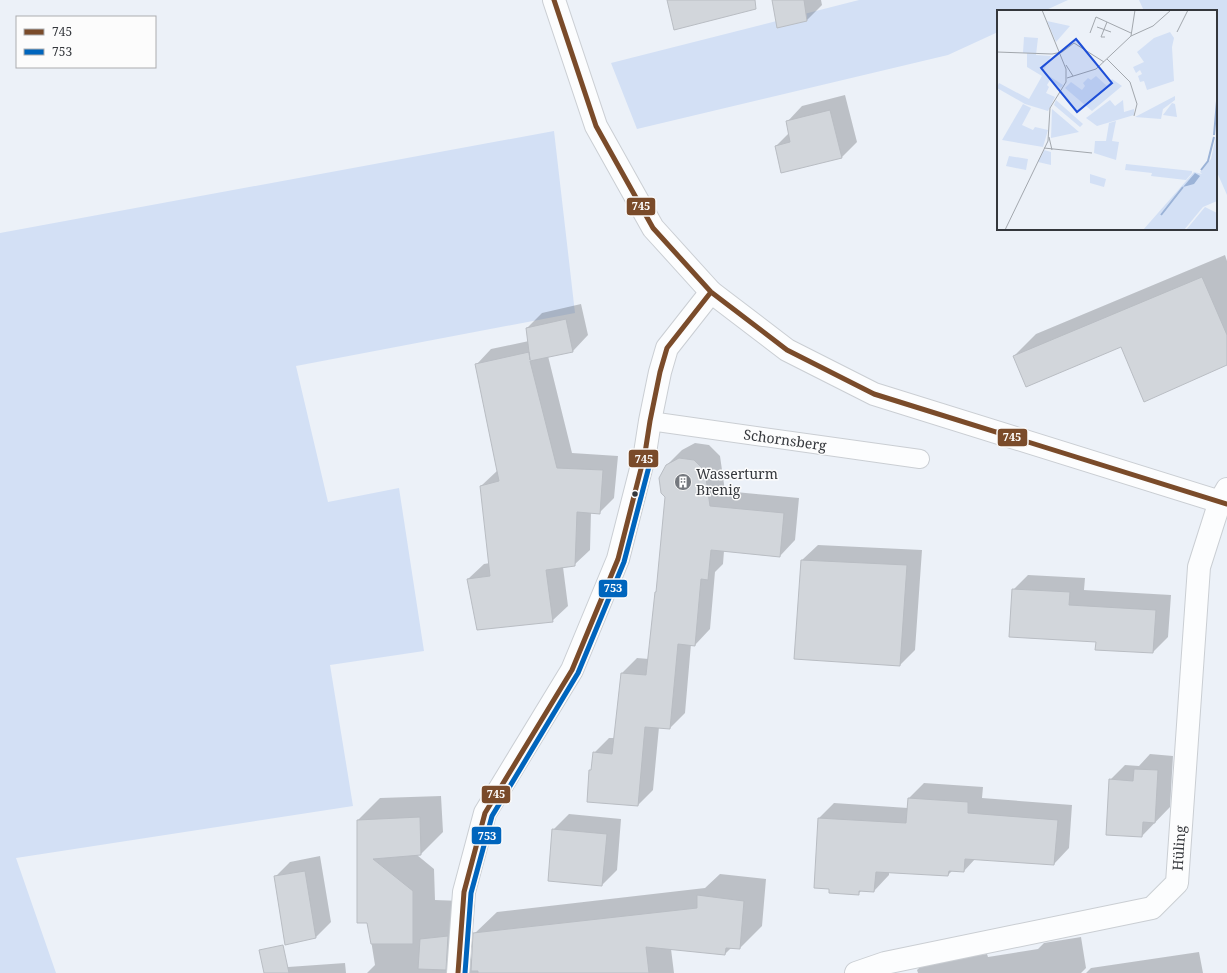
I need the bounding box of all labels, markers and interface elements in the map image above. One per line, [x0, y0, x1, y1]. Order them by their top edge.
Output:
inset map [997, 10, 1217, 230]
legend [16, 16, 156, 68]
text: 745 [52, 23, 72, 40]
text: 753 [52, 43, 72, 60]
line badge: 745 [626, 197, 656, 216]
text: 745 [632, 198, 650, 213]
street label: Schornsberg [742, 424, 828, 455]
line badge: 745 [997, 428, 1028, 447]
text: 745 [1003, 429, 1021, 444]
line badge: 745 [628, 449, 659, 468]
text: 745 [635, 451, 653, 466]
place label: Wasserturm Brenig [696, 464, 778, 499]
building icon: Wasserturm Brenig [673, 472, 693, 492]
unlabelled marker [630, 489, 640, 499]
line badge: 753 [598, 579, 628, 598]
text: 753 [604, 580, 622, 595]
line badge: 745 [481, 785, 511, 804]
text: 745 [487, 786, 505, 801]
street label: Hüling [1167, 824, 1190, 871]
line badge: 753 [471, 826, 502, 845]
text: 753 [478, 828, 496, 843]

